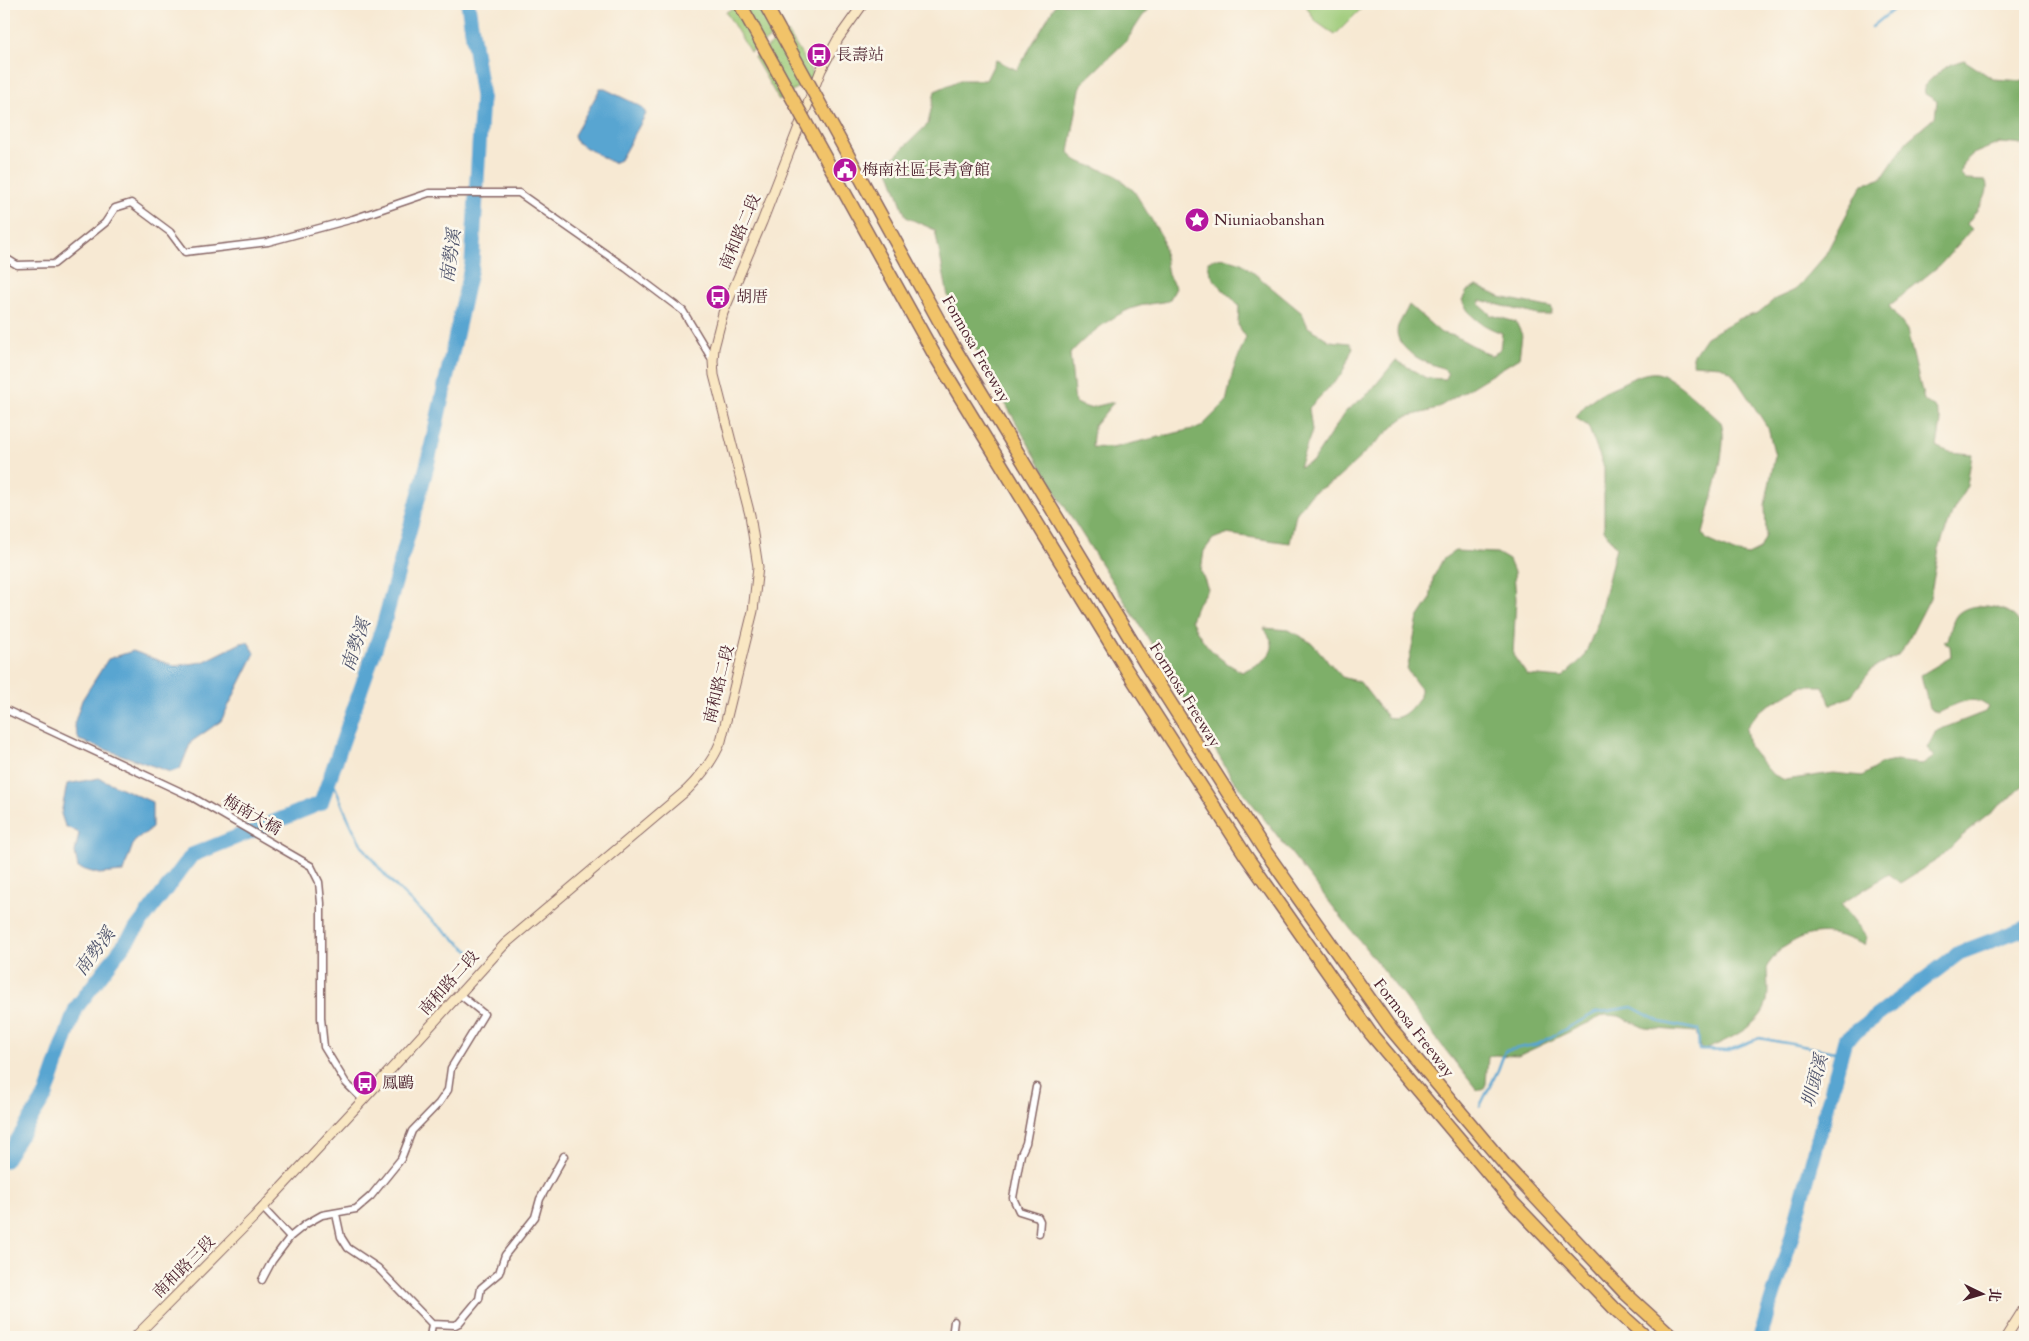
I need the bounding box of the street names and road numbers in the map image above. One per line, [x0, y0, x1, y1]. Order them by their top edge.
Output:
street label: 南和路二段 [714, 191, 766, 273]
street label: Formosa Freeway [936, 292, 1016, 407]
street label: Formosa Freeway [1144, 638, 1226, 752]
street label: 南和路二段 [699, 643, 739, 725]
street label: 梅南大橋 [219, 789, 285, 841]
street label: 南和路二段 [414, 946, 484, 1020]
street label: Formosa Freeway [1368, 974, 1460, 1082]
street label: 南和路三段 [148, 1231, 220, 1303]

